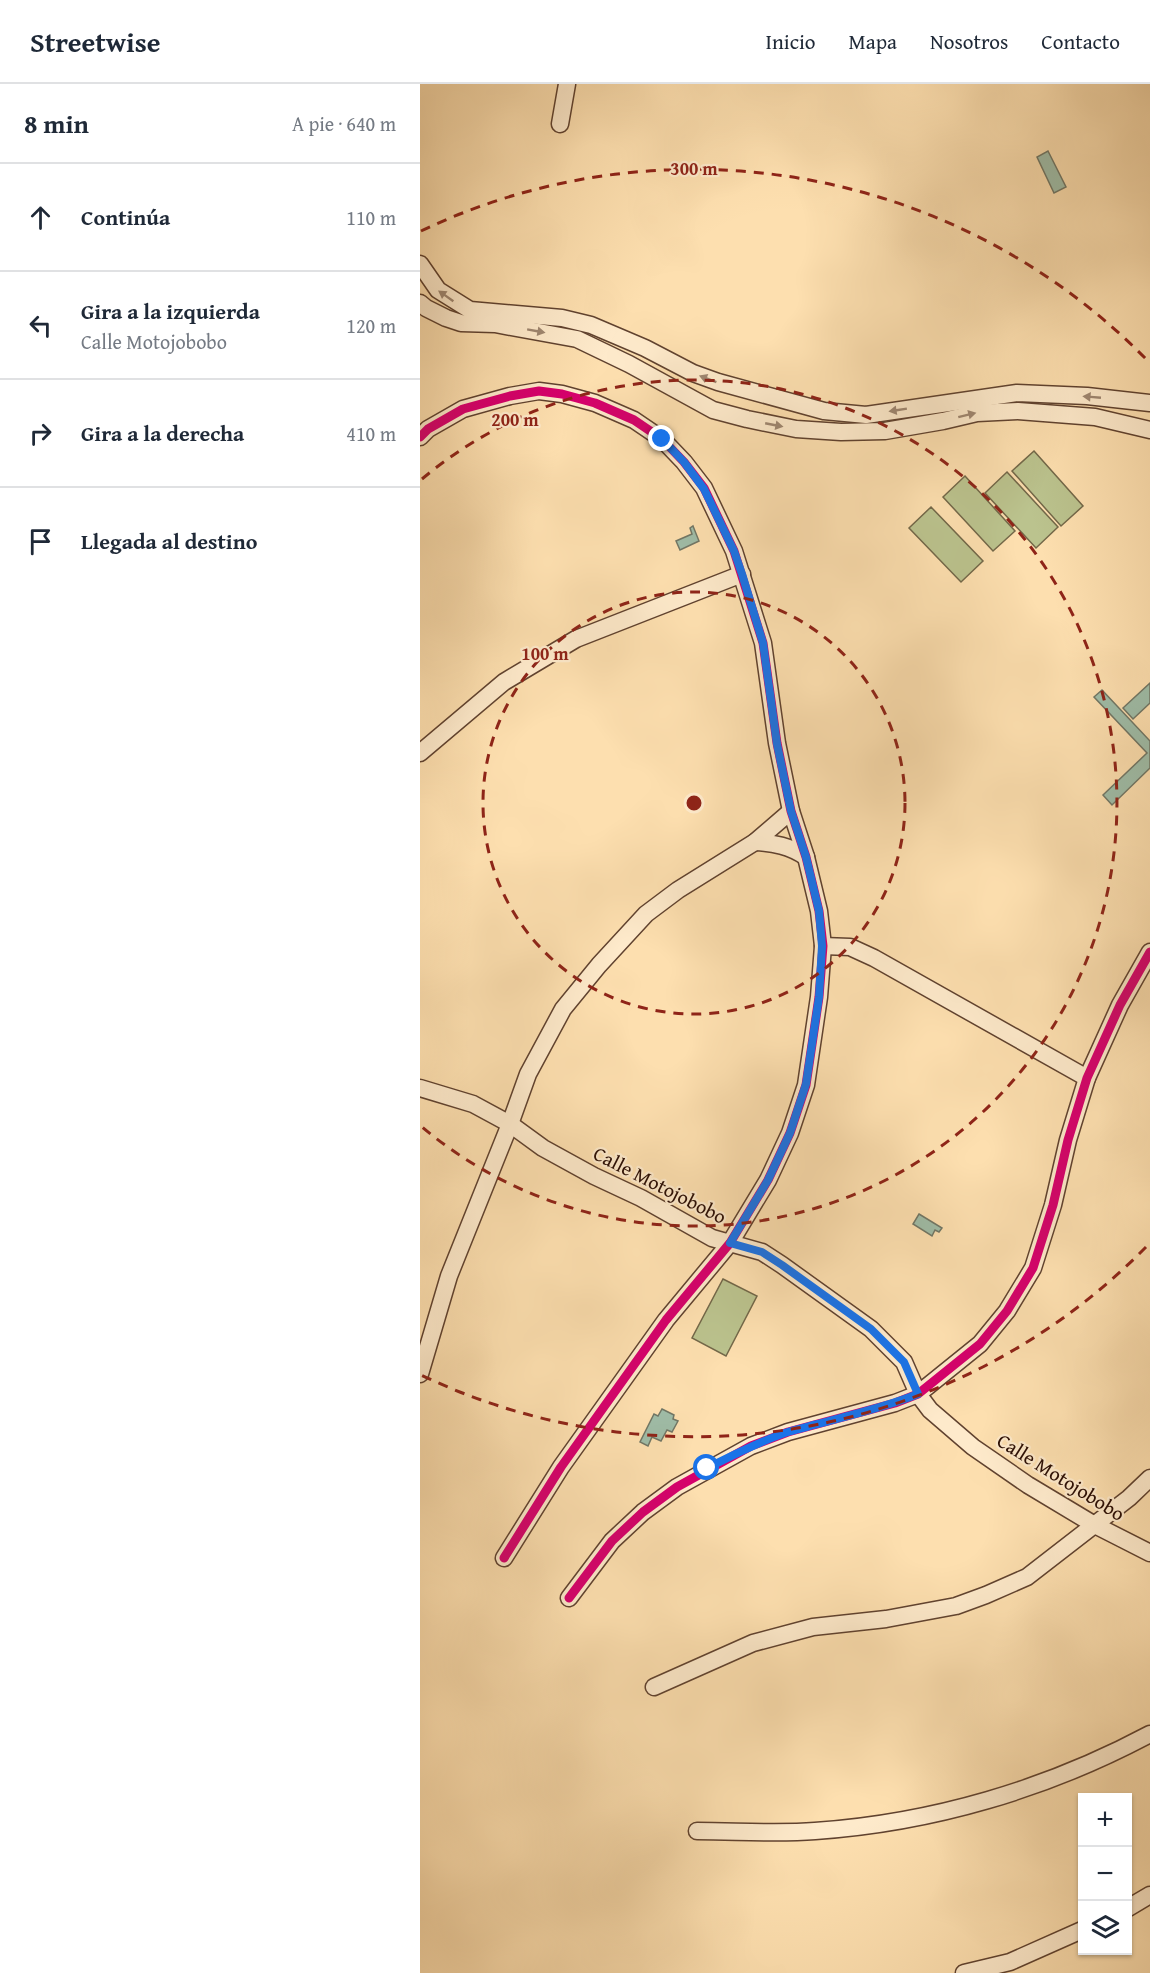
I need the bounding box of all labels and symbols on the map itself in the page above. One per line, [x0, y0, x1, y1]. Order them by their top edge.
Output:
text: 300 m [670, 155, 718, 182]
one-way arrow [439, 290, 455, 302]
one-way arrow [526, 326, 545, 335]
one-way arrow [699, 374, 717, 383]
one-way arrow [1082, 392, 1101, 402]
text: 200 m [491, 406, 539, 433]
one-way arrow [889, 406, 908, 415]
one-way arrow [957, 410, 976, 420]
one-way arrow [764, 420, 783, 429]
route end [648, 425, 674, 451]
text: 100 m [521, 640, 569, 667]
centre of rings [684, 793, 704, 813]
street label: Calle Motojobobo [589, 1139, 732, 1231]
street label: Calle Motojobobo [992, 1426, 1131, 1528]
route start [693, 1454, 719, 1480]

